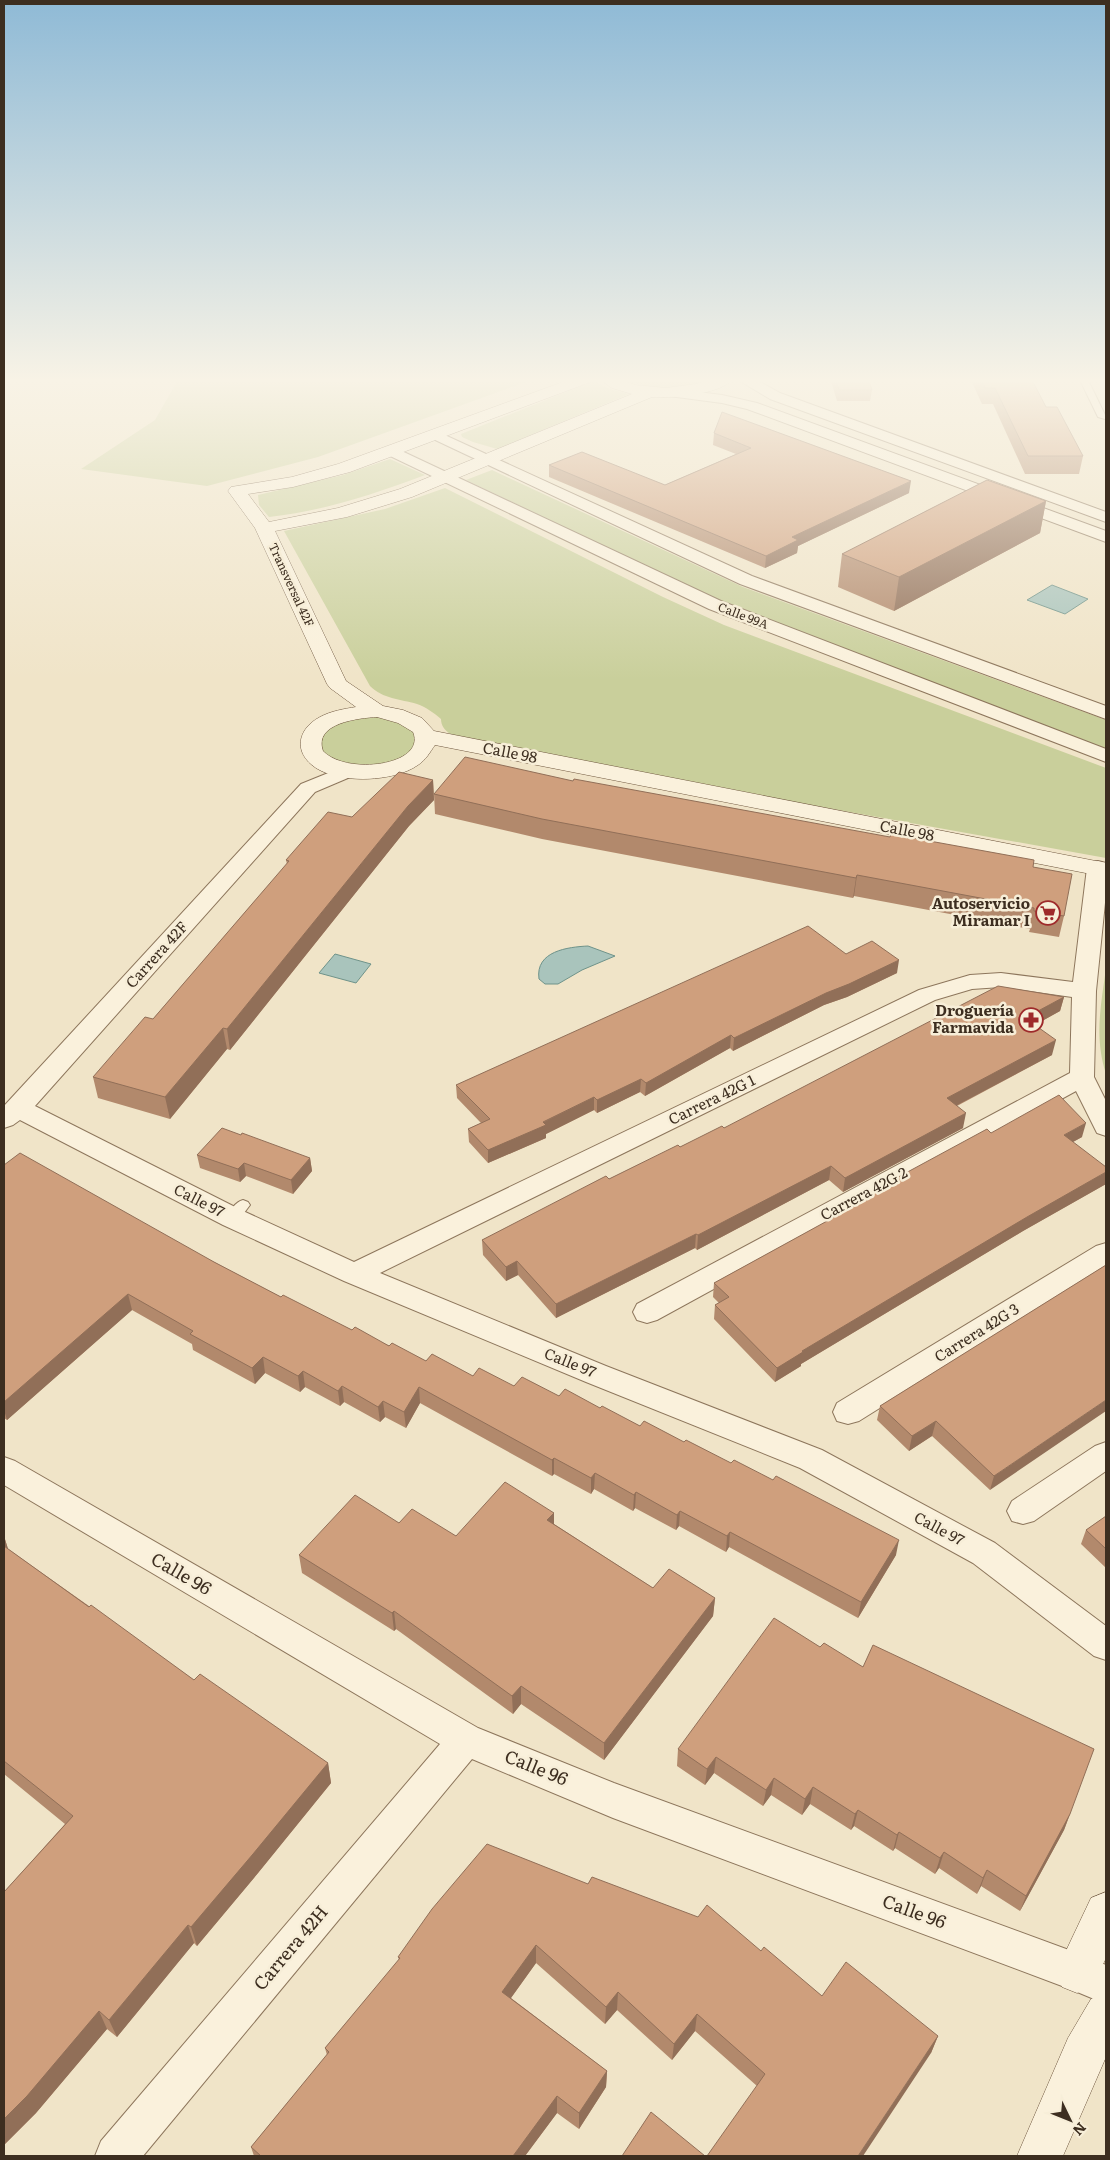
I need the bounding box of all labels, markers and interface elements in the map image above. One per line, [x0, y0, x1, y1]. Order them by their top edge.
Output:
street label: Transversal 42F [265, 540, 319, 629]
street label: Calle 99A [716, 597, 771, 633]
street label: Calle 98 [481, 735, 540, 768]
street label: Calle 98 [878, 813, 937, 846]
place label: Autoservicio Miramar I [932, 891, 1030, 931]
supermarket icon: Autoservicio Miramar I [1035, 900, 1061, 926]
street label: Carrera 42F [119, 915, 192, 993]
place label: Droguería Farmavida [932, 998, 1014, 1038]
pharmacy icon: Droguería Farmavida [1018, 1007, 1044, 1033]
street label: Carrera 42G 1 [664, 1068, 759, 1130]
street label: Carrera 42G 2 [816, 1160, 911, 1225]
street label: Calle 97 [170, 1177, 229, 1222]
street label: Carrera 42G 3 [929, 1296, 1023, 1367]
street label: Calle 97 [541, 1341, 600, 1383]
street label: Calle 97 [910, 1505, 969, 1551]
street label: Calle 96 [146, 1545, 217, 1601]
street label: Calle 96 [501, 1742, 573, 1792]
street label: Calle 96 [879, 1887, 950, 1935]
street label: Carrera 42H [246, 1899, 334, 1996]
north arrow [1045, 2095, 1095, 2145]
text: N [1069, 2118, 1092, 2141]

